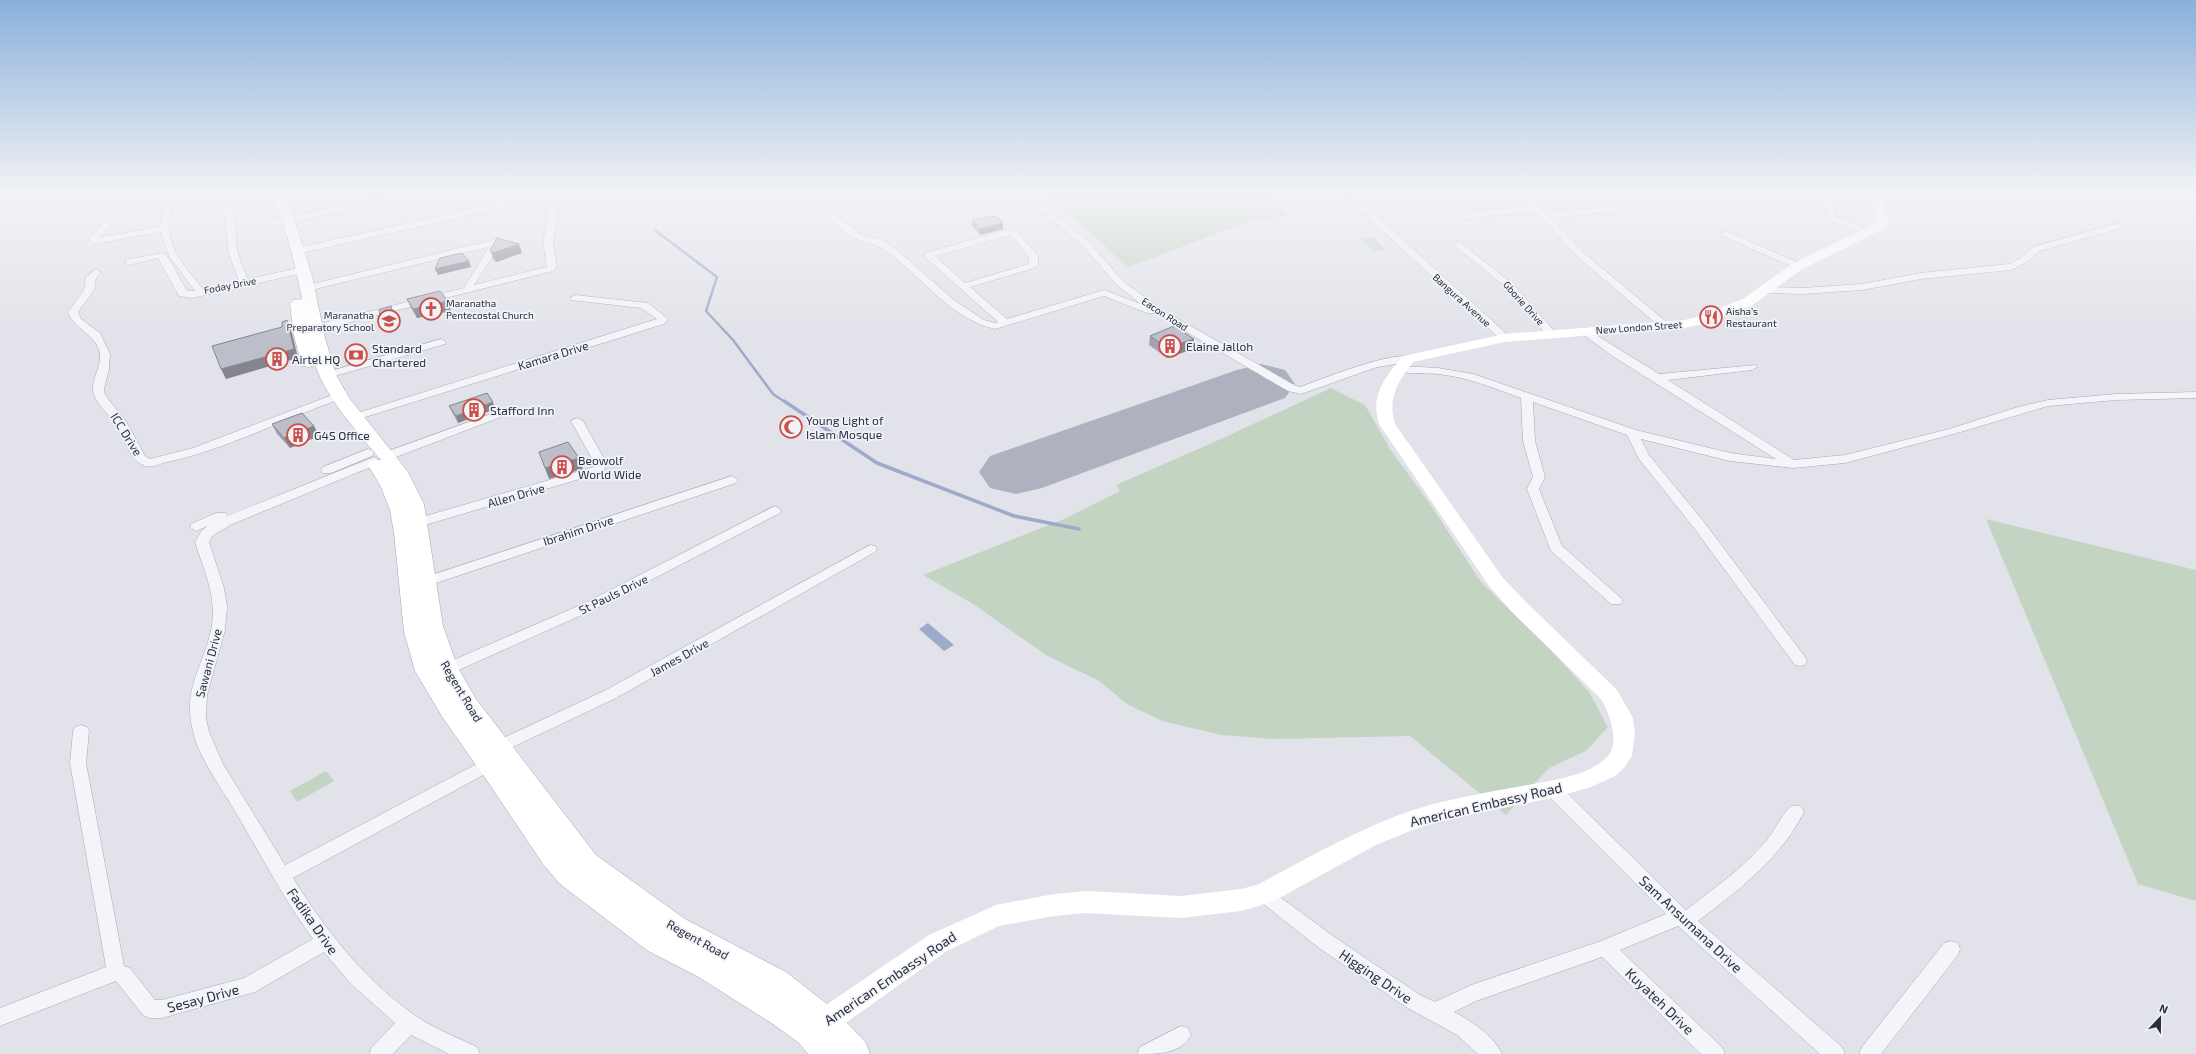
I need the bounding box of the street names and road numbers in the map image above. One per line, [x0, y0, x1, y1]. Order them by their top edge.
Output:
street label: Bangura Avenue [1431, 271, 1493, 329]
street label: Foday Drive [203, 274, 257, 296]
street label: Gborie Drive [1501, 278, 1547, 328]
street label: Eacon Road [1140, 295, 1190, 333]
street label: New London Street [1595, 318, 1683, 336]
street label: Kamara Drive [516, 338, 590, 372]
street label: ICC Drive [108, 410, 146, 458]
street label: Allen Drive [486, 480, 546, 510]
street label: Ibrahim Drive [541, 512, 615, 548]
street label: St Pauls Drive [576, 571, 650, 617]
street label: Sawani Drive [192, 627, 224, 699]
street label: James Drive [647, 635, 711, 679]
street label: Regent Road [438, 658, 486, 724]
street label: American Embassy Road [1408, 778, 1564, 830]
street label: Sam Ansumana Drive [1636, 872, 1746, 976]
street label: Fadika Drive [284, 884, 342, 958]
street label: Regent Road [665, 916, 731, 962]
street label: American Embassy Road [821, 927, 959, 1029]
street label: Higging Drive [1336, 945, 1416, 1007]
street label: Kuyateh Drive [1622, 964, 1698, 1038]
street label: Sesay Drive [165, 980, 241, 1016]

